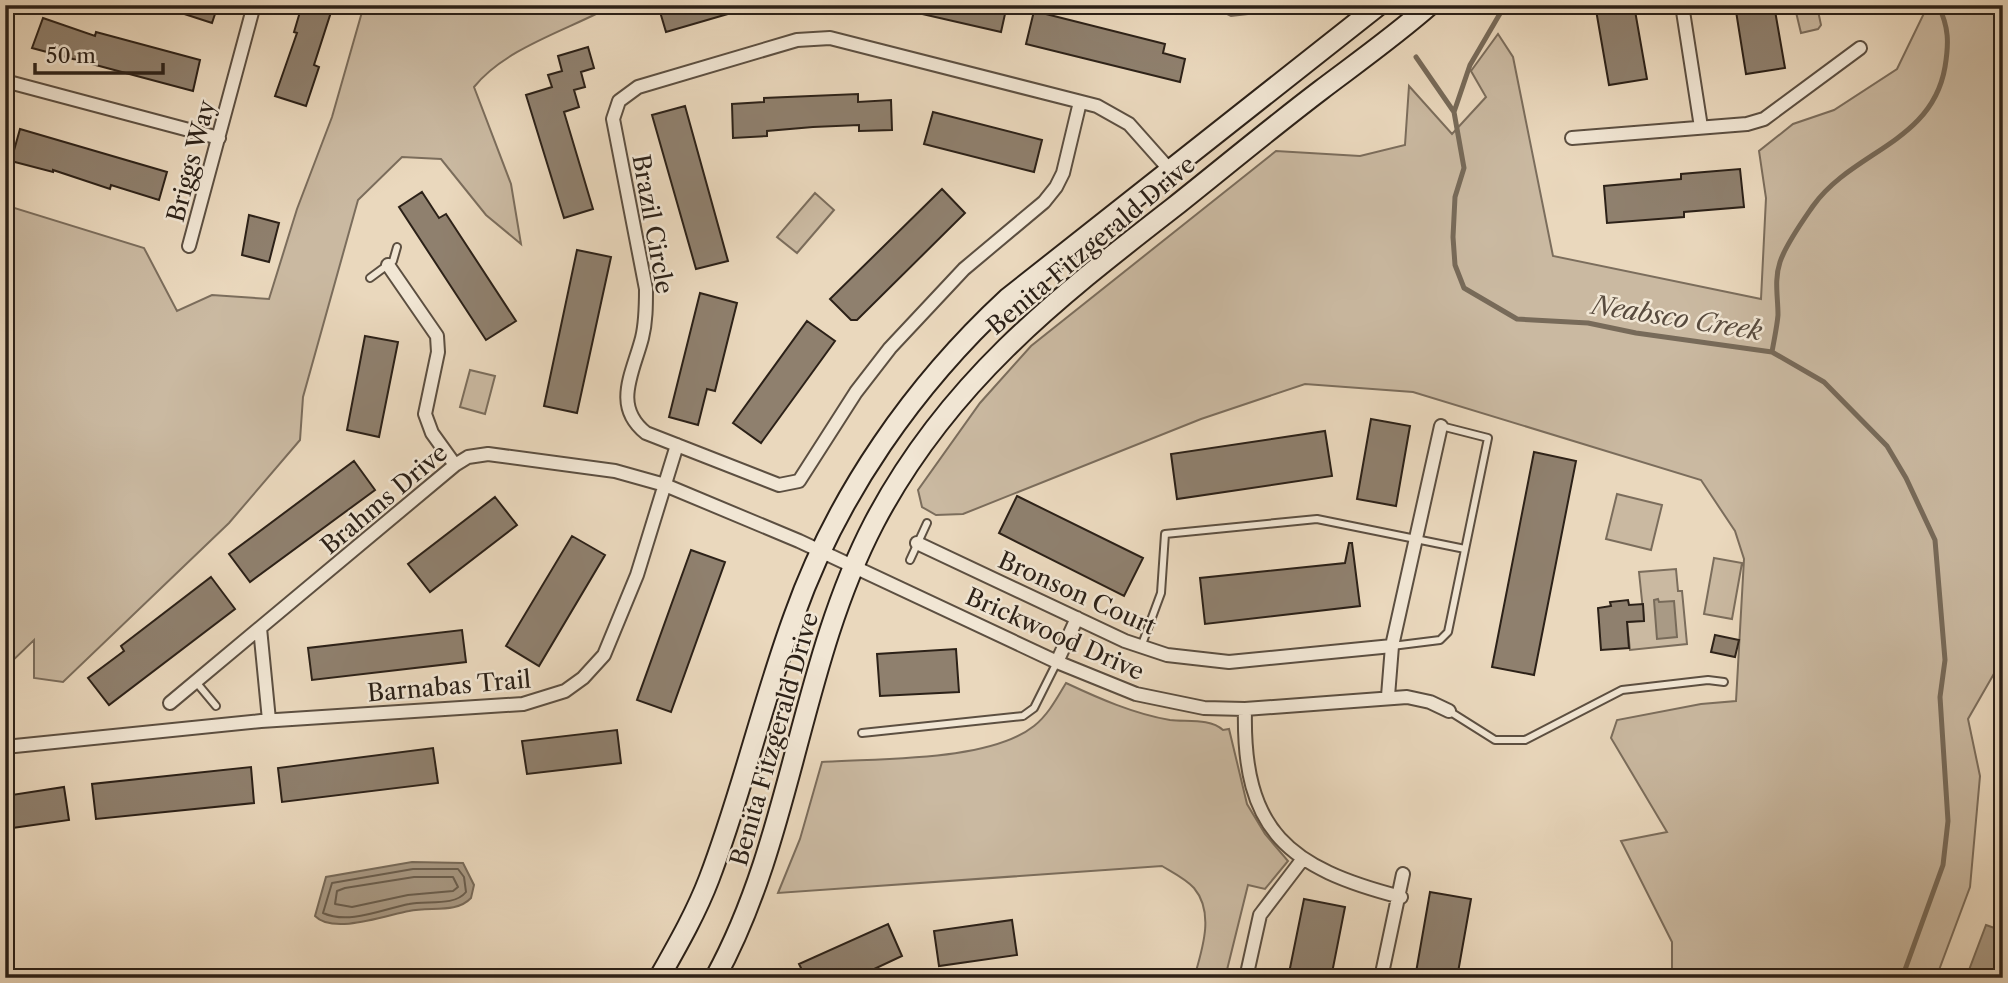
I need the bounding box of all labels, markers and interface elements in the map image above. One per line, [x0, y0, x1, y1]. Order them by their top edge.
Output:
scale bar [35, 32, 163, 76]
text: 50 m [46, 43, 96, 68]
street label: Briggs Way [161, 96, 221, 225]
street label: Benita Fitzgerald Drive [981, 149, 1201, 341]
street label: Brazil Circle [626, 152, 680, 296]
water label: Neabsco Creek [1587, 288, 1765, 347]
street label: Brahms Drive [315, 438, 453, 560]
street label: Bronson Court [994, 545, 1161, 641]
street label: Brickwood Drive [961, 582, 1149, 686]
street label: Benita Fitzgerald Drive [724, 609, 824, 869]
street label: Barnabas Trail [366, 664, 532, 708]

